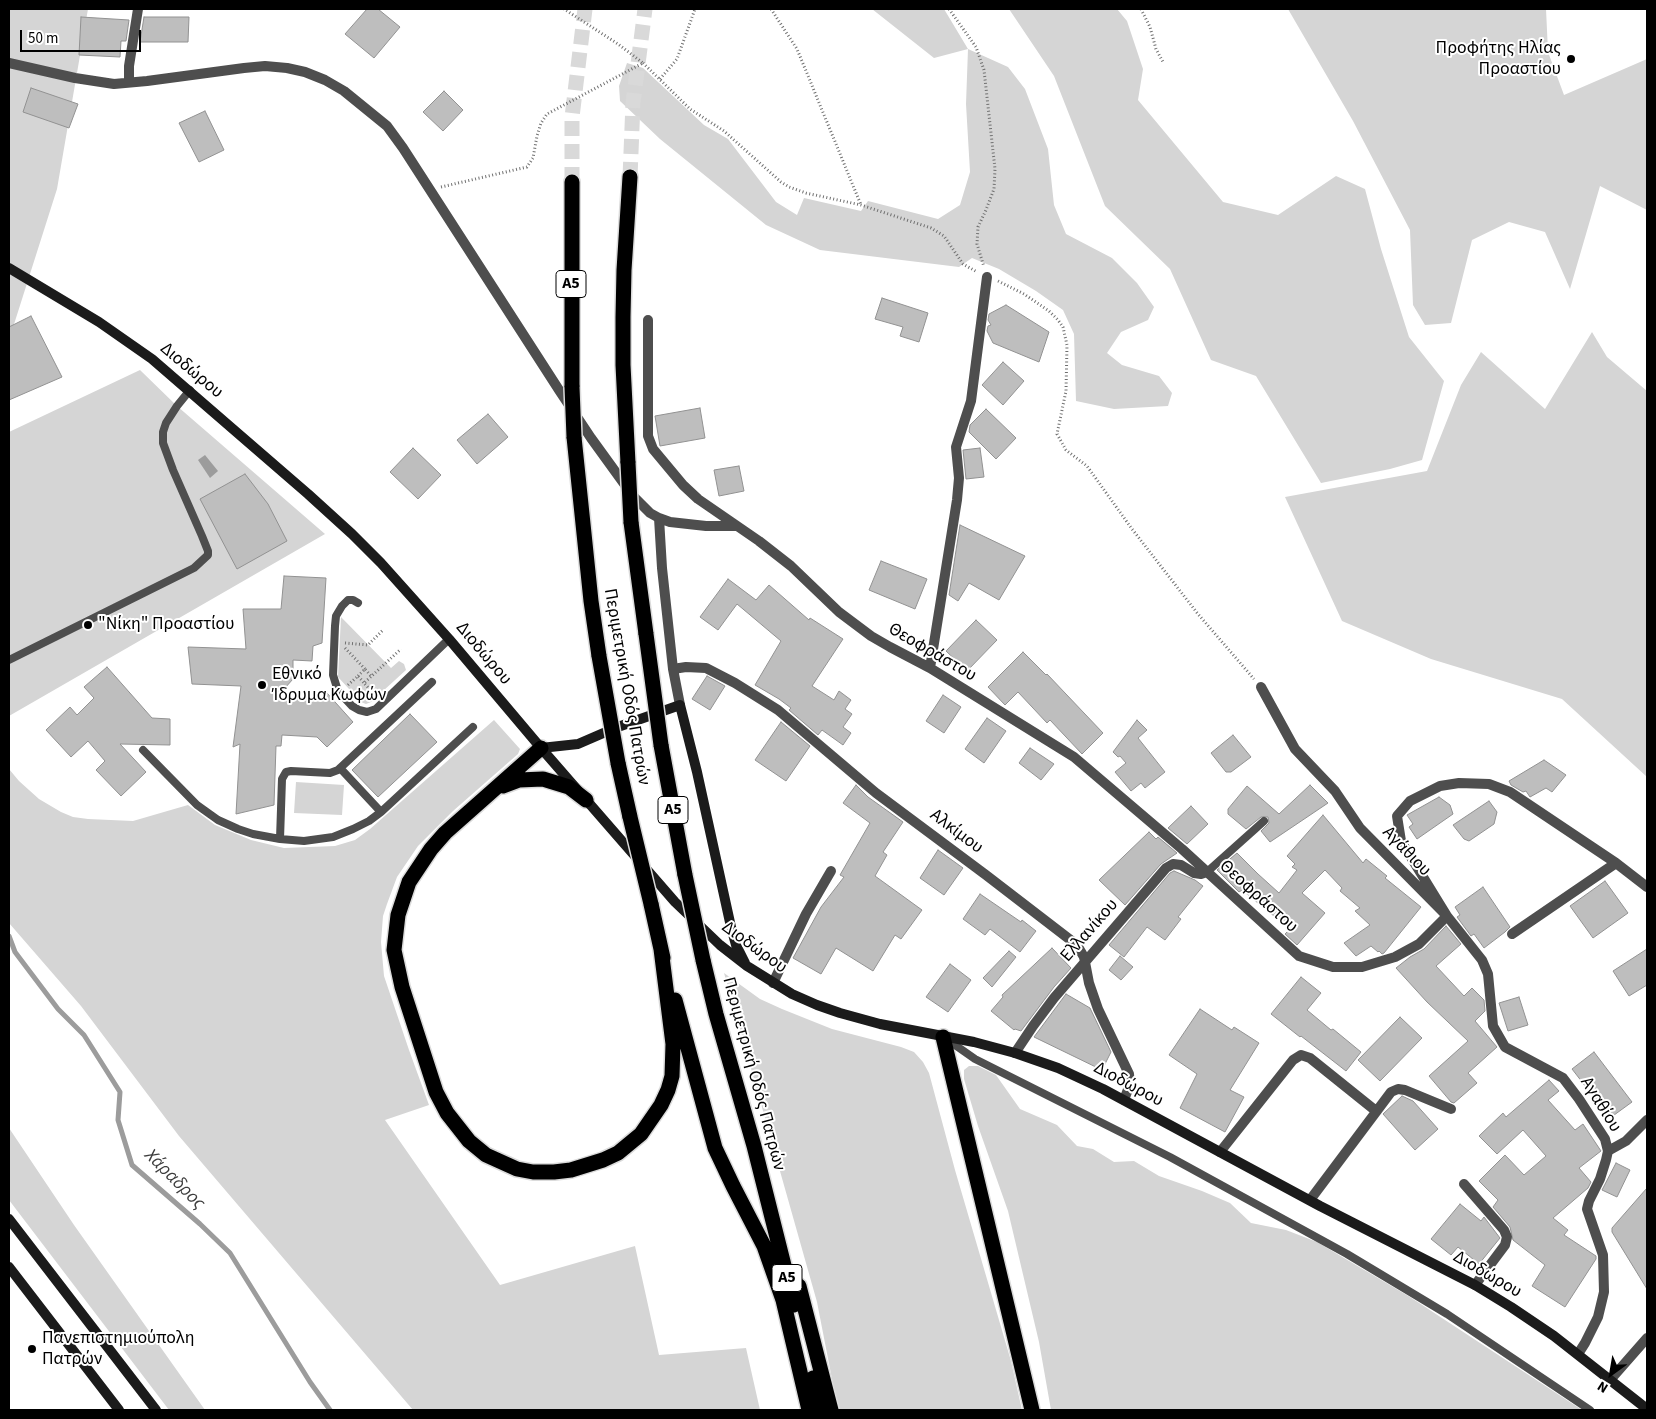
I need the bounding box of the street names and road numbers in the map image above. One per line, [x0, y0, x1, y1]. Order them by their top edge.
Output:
road number: Α5 [556, 270, 586, 298]
street label: Διοδώρου [155, 338, 227, 404]
street label: Περιμετρική Οδός Πατρών [598, 587, 654, 787]
street label: Διοδώρου [450, 618, 516, 690]
street label: Θεοφράστου [884, 619, 980, 687]
road number: Α5 [658, 796, 688, 824]
street label: Αλκίμου [925, 805, 987, 859]
street label: Αγάθιου [1377, 823, 1435, 881]
street label: Θεοφράστου [1214, 856, 1302, 938]
street label: Ελλανίκου [1057, 895, 1123, 967]
street label: Διοδώρου [717, 917, 791, 979]
street label: Περιμετρική Οδός Πατρών [717, 975, 789, 1173]
street label: Διοδώρου [1090, 1058, 1166, 1112]
street label: Αγαθίου [1575, 1073, 1625, 1137]
street label: Διοδώρου [1449, 1247, 1525, 1303]
road number: Α5 [772, 1264, 802, 1292]

